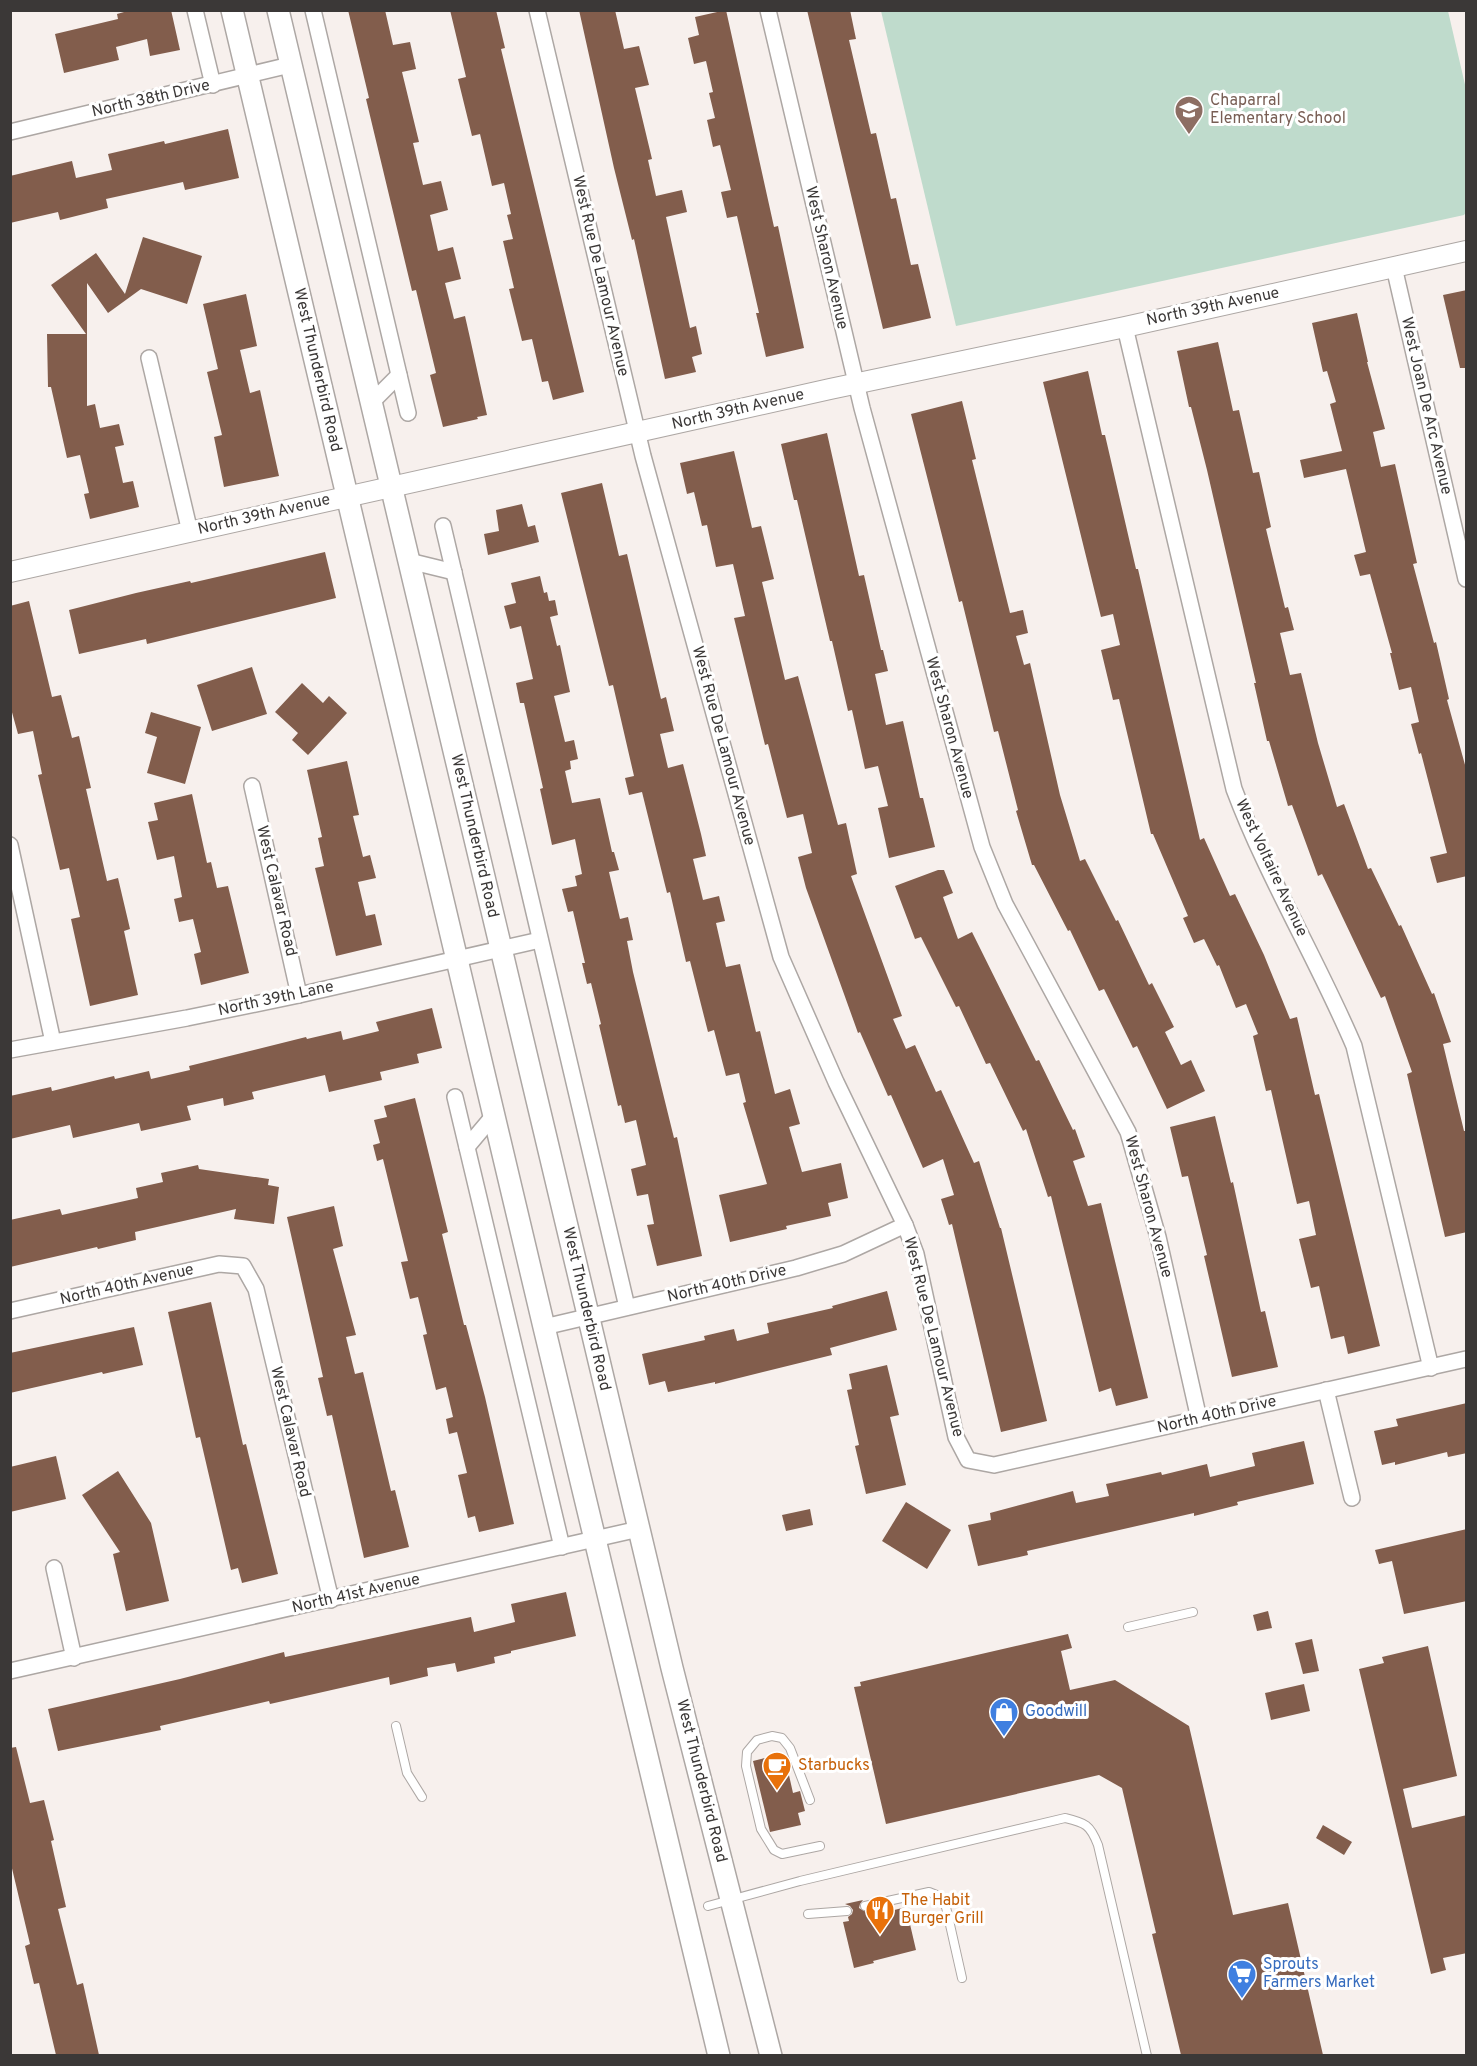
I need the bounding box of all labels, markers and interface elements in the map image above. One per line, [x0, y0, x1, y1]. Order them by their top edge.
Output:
street label: North 38th Drive [90, 76, 212, 122]
place label: Chaparral Elementary School [1210, 91, 1346, 129]
school or university icon: Chaparral Elementary School [1173, 94, 1205, 136]
street label: West Rue De Lamour Avenue [567, 173, 633, 379]
street label: West Sharon Avenue [800, 184, 852, 332]
street label: North 39th Avenue [1145, 283, 1281, 331]
street label: West Thunderbird Road [288, 286, 346, 454]
street label: West Joan De Arc Avenue [1396, 315, 1456, 497]
street label: North 39th Avenue [670, 385, 806, 435]
street label: North 39th Avenue [196, 490, 332, 540]
street label: West Rue De Lamour Avenue [687, 644, 759, 848]
street label: West Sharon Avenue [920, 655, 978, 801]
street label: West Thunderbird Road [445, 752, 503, 920]
street label: West Voltaire Avenue [1230, 796, 1312, 940]
street label: West Calavar Road [251, 824, 301, 958]
street label: North 39th Lane [216, 977, 336, 1021]
street label: West Sharon Avenue [1119, 1134, 1177, 1280]
street label: West Thunderbird Road [557, 1225, 615, 1393]
street label: West Rue De Lamour Avenue [898, 1235, 968, 1439]
street label: North 40th Avenue [58, 1260, 196, 1310]
street label: North 40th Drive [665, 1261, 789, 1307]
street label: West Calavar Road [265, 1365, 315, 1499]
street label: North 40th Drive [1155, 1392, 1279, 1438]
street label: North 41st Avenue [290, 1570, 422, 1618]
shop icon: Goodwill [988, 1696, 1020, 1738]
street label: West Thunderbird Road [671, 1697, 731, 1865]
place label: Goodwill [1025, 1702, 1087, 1722]
cafe icon: Starbucks [761, 1750, 793, 1792]
place label: Starbucks [798, 1756, 870, 1776]
place label: The Habit Burger Grill [901, 1891, 984, 1929]
restaurant icon: The Habit Burger Grill [864, 1894, 896, 1936]
place label: Sprouts Farmers Market [1263, 1955, 1375, 1993]
supermarket icon: Sprouts Farmers Market [1226, 1958, 1258, 2000]

